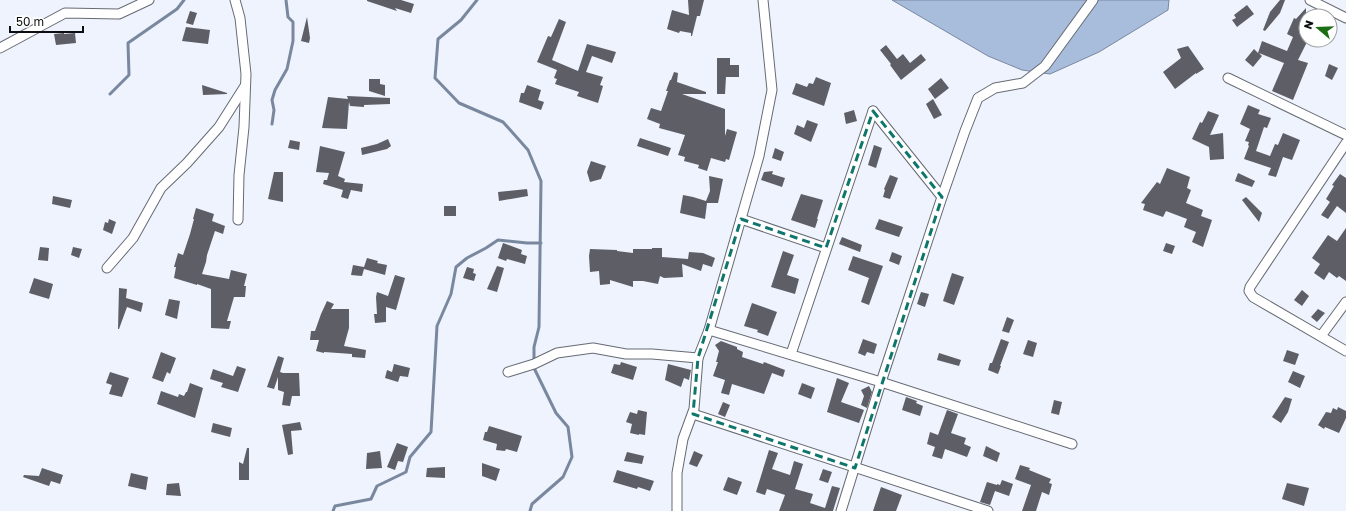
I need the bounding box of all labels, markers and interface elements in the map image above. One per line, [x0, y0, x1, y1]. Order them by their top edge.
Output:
scale bar [10, 8, 83, 34]
north arrow [1298, 8, 1338, 48]
text: 50 m [16, 14, 44, 29]
text: N [1301, 19, 1316, 31]

